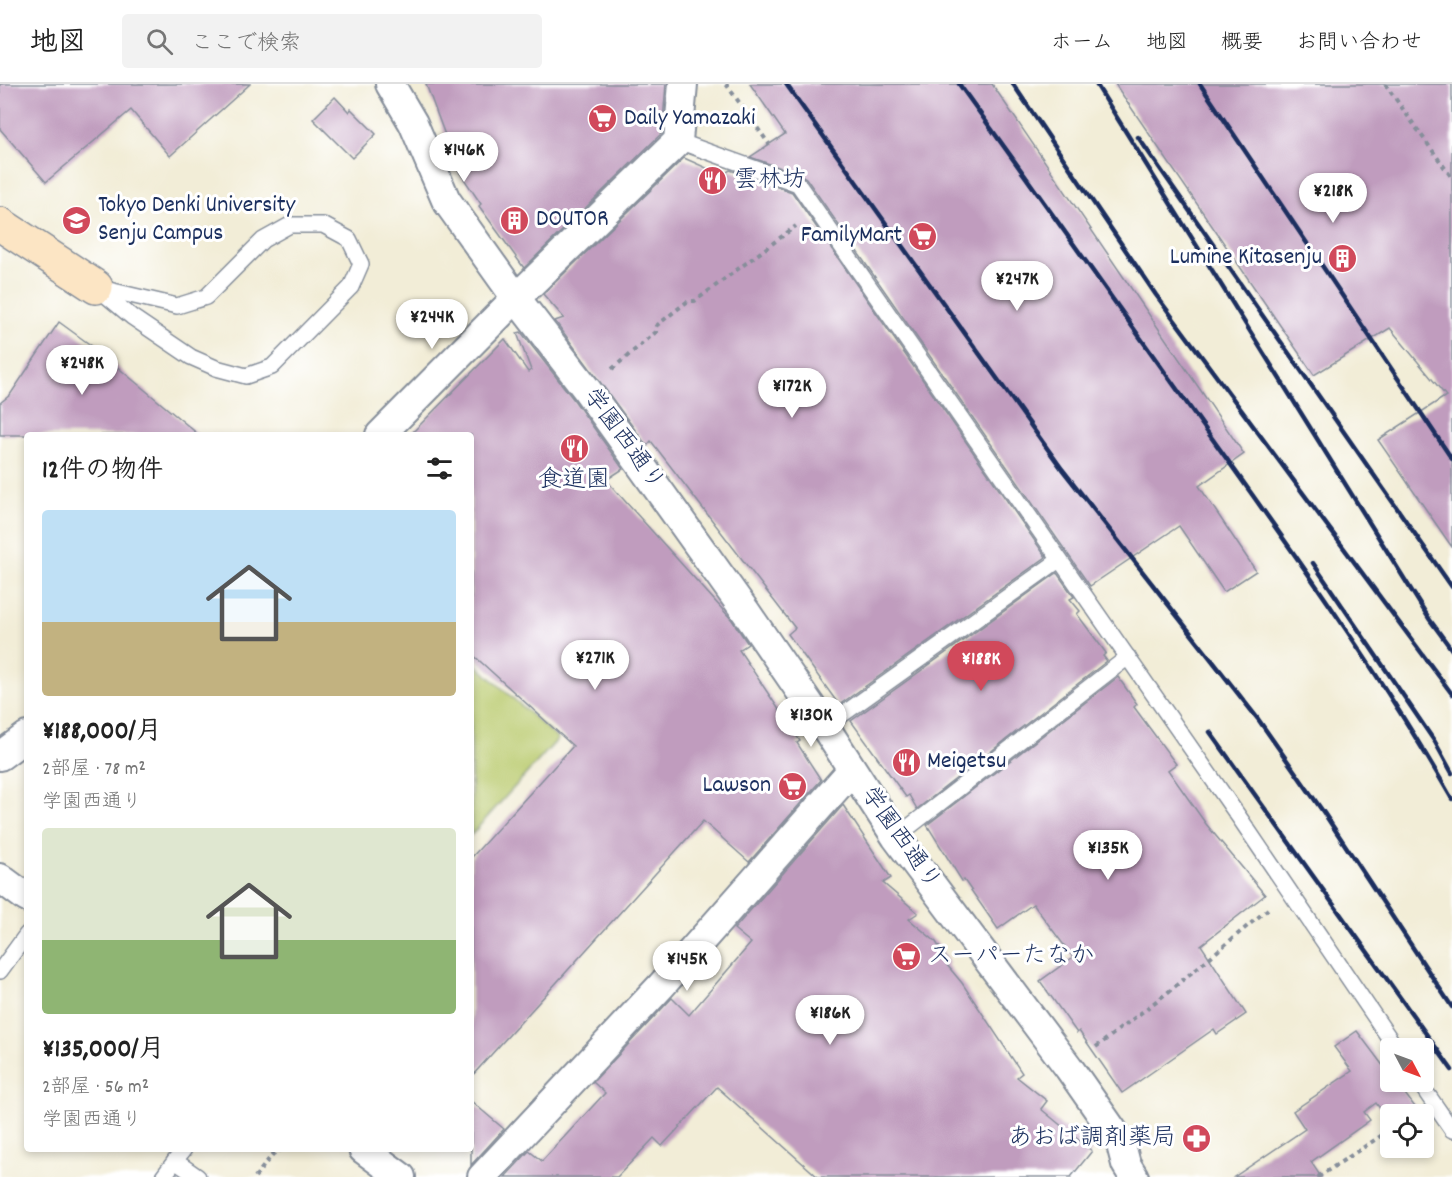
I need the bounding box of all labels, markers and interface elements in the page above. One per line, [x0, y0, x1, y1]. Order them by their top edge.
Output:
search box [122, 14, 542, 68]
text: 地図 [30, 25, 86, 65]
icon: search [143, 25, 176, 58]
text: ここで検索 [191, 29, 301, 60]
text: ホーム [1051, 29, 1113, 59]
text: 地図 [1146, 29, 1188, 59]
text: 概要 [1221, 29, 1263, 59]
text: お問い合わせ [1296, 29, 1422, 59]
place label: Daily Yamazaki [624, 102, 755, 136]
supermarket icon: Daily Yamazaki [587, 103, 619, 135]
pin: ¥146K [422, 132, 506, 183]
text: ¥146K [443, 137, 485, 165]
place label: 雲林坊 [734, 164, 806, 198]
restaurant icon: 雲林坊 [697, 165, 729, 197]
pin: ¥218K [1291, 173, 1375, 224]
text: ¥218K [1313, 178, 1353, 206]
place label: Tokyo Denki University Senju Campus [98, 189, 296, 251]
place label: DOUTOR [536, 203, 609, 237]
school or university icon: Tokyo Denki University Senju Campus [61, 204, 93, 236]
building icon: DOUTOR [499, 204, 531, 236]
place label: FamilyMart [801, 219, 902, 253]
supermarket icon: FamilyMart [907, 220, 939, 252]
place label: Lumine Kitasenju [1170, 241, 1322, 275]
building icon: Lumine Kitasenju [1327, 242, 1359, 274]
pin: ¥247K [975, 261, 1059, 312]
text: ¥247K [995, 266, 1039, 294]
pin: ¥244K [390, 299, 474, 350]
text: ¥244K [410, 304, 454, 332]
pin: ¥248K [40, 345, 124, 396]
text: ¥248K [60, 350, 104, 378]
pin: ¥172K [750, 368, 834, 419]
text: ¥172K [772, 373, 812, 401]
street label: 学園西通り [574, 381, 672, 499]
restaurant icon: 食道園 [558, 432, 590, 464]
icon: filters [423, 452, 456, 485]
text: 12件の物件 [42, 453, 163, 490]
place label: 食道園 [538, 464, 610, 498]
icon: home [195, 549, 303, 657]
pin: ¥271K [553, 640, 637, 691]
pin: ¥188K [939, 641, 1023, 692]
text: ¥271K [575, 645, 615, 673]
text: ¥188K [961, 646, 1001, 674]
pin: ¥130K [769, 697, 853, 748]
text: ¥130K [789, 702, 833, 730]
text: ¥188,000/月 [42, 714, 162, 751]
place label: Meigetsu [927, 745, 1006, 779]
restaurant icon: Meigetsu [890, 746, 922, 778]
text: 2部屋 · 78 m² [42, 756, 146, 784]
place label: Lawson [703, 769, 771, 803]
supermarket icon: Lawson [776, 770, 808, 802]
street label: 学園西通り [852, 780, 948, 898]
text: 学園西通り [42, 789, 142, 817]
pin: ¥135K [1066, 830, 1150, 881]
text: ¥135K [1087, 835, 1129, 863]
icon: home [195, 867, 303, 975]
place label: スーパーたなか [928, 940, 1095, 974]
pin: ¥145K [645, 941, 729, 992]
supermarket icon: スーパーたなか [891, 941, 923, 973]
text: ¥145K [667, 946, 707, 974]
pin: ¥186K [788, 995, 872, 1046]
text: ¥186K [809, 1000, 851, 1028]
text: ¥135,000/月 [42, 1032, 165, 1069]
north arrow [1380, 1038, 1434, 1092]
map controls [1380, 1038, 1434, 1158]
text: 2部屋 · 56 m² [42, 1074, 149, 1102]
button: locate [1380, 1104, 1434, 1158]
text: 学園西通り [42, 1107, 142, 1135]
place label: あおば調剤薬局 [1008, 1122, 1176, 1156]
pharmacy icon: あおば調剤薬局 [1181, 1123, 1213, 1155]

